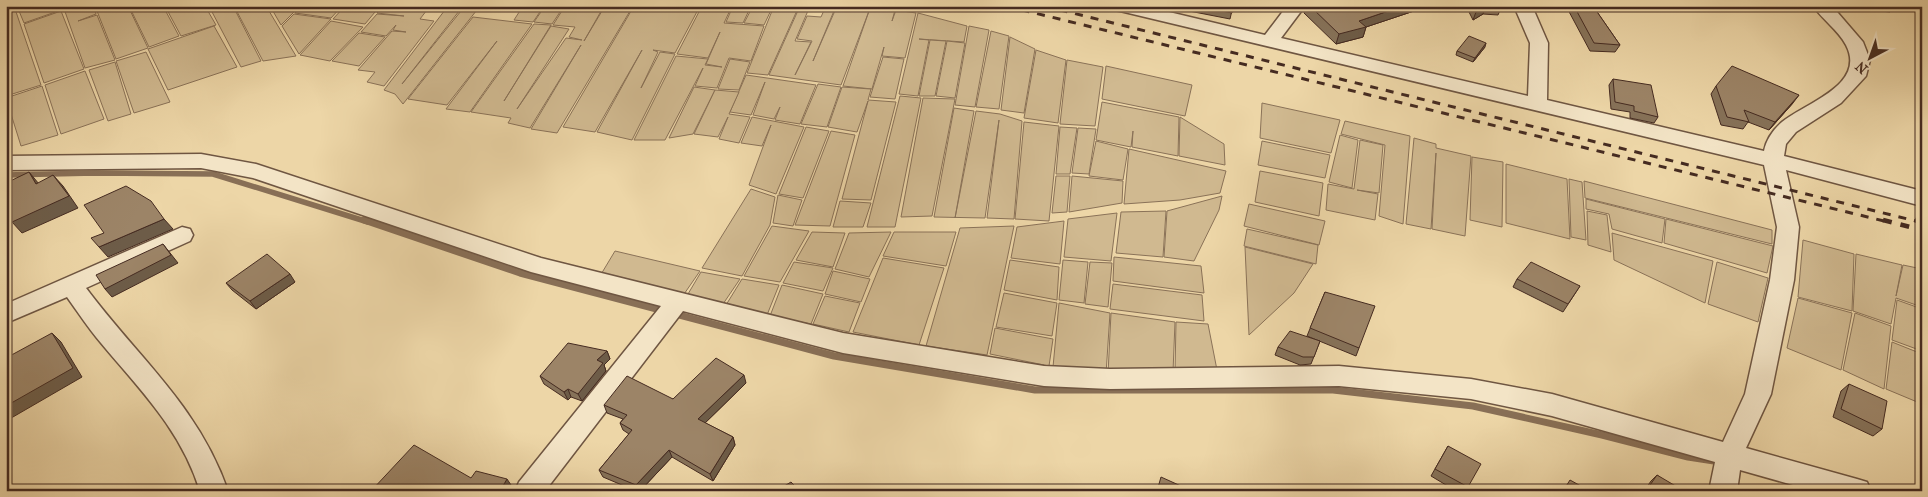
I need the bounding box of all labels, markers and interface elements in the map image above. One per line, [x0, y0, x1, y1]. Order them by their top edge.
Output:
north arrow [1846, 32, 1896, 82]
text: N [1852, 57, 1871, 77]

